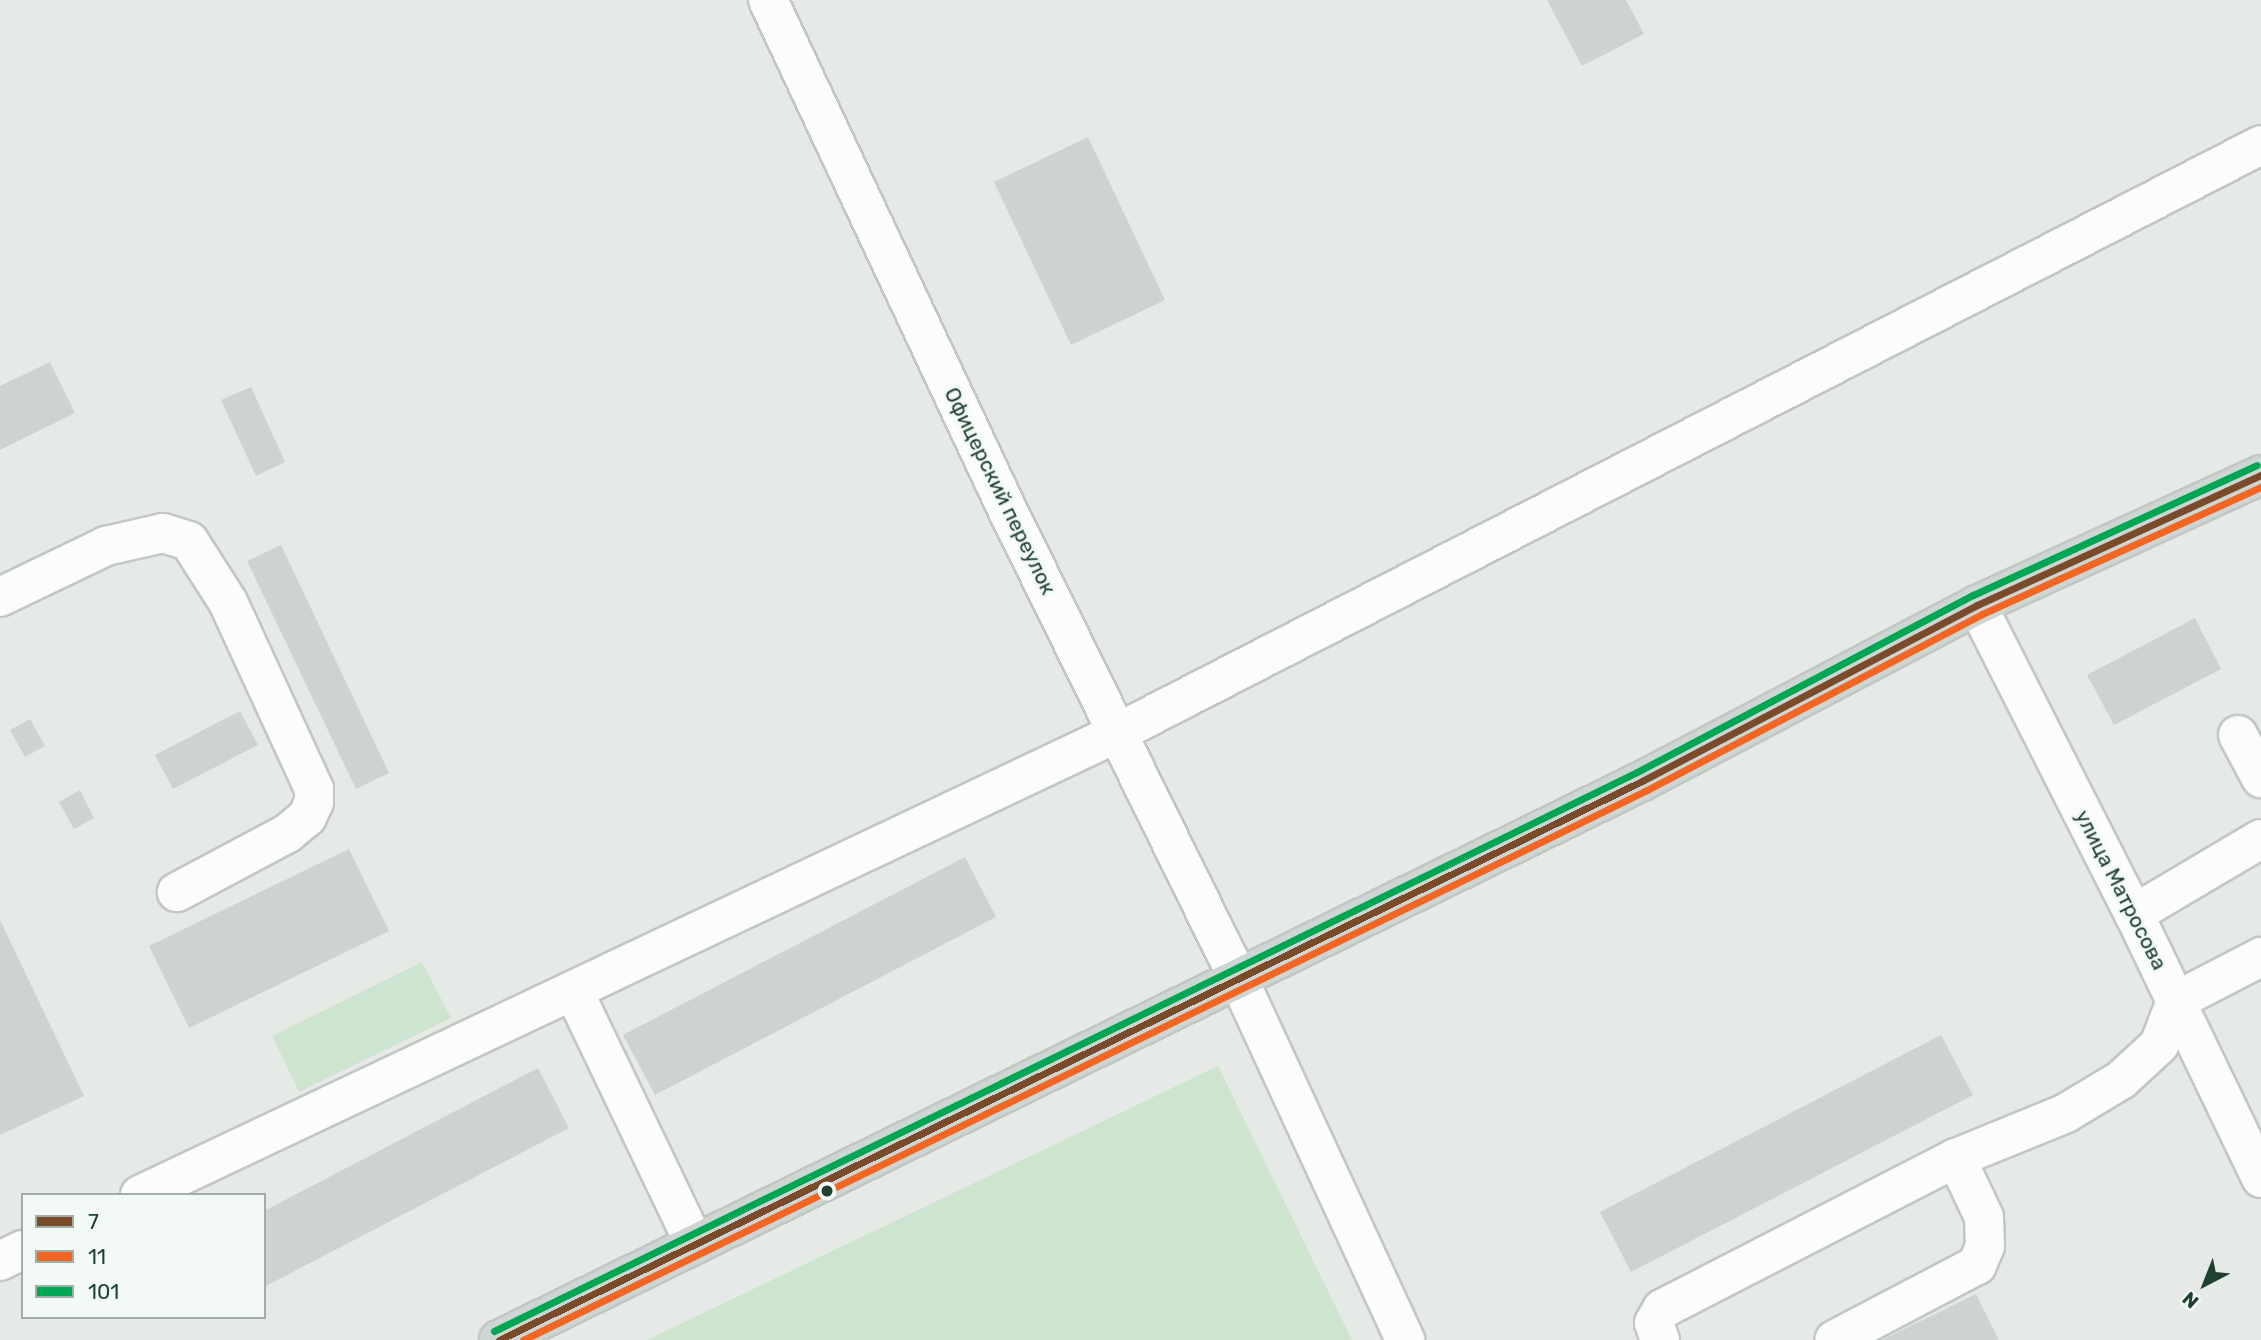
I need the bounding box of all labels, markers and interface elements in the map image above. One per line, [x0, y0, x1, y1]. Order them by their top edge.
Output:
street label: Офицерский переулок [939, 383, 1061, 599]
street label: улица Матросова [2070, 806, 2172, 974]
unlabelled marker [820, 1184, 834, 1198]
legend [21, 1193, 266, 1319]
text: 7 [88, 1209, 99, 1234]
text: 11 [88, 1244, 106, 1269]
north arrow [2170, 1249, 2240, 1319]
text: 101 [88, 1279, 119, 1304]
text: N [2178, 1287, 2203, 1313]

